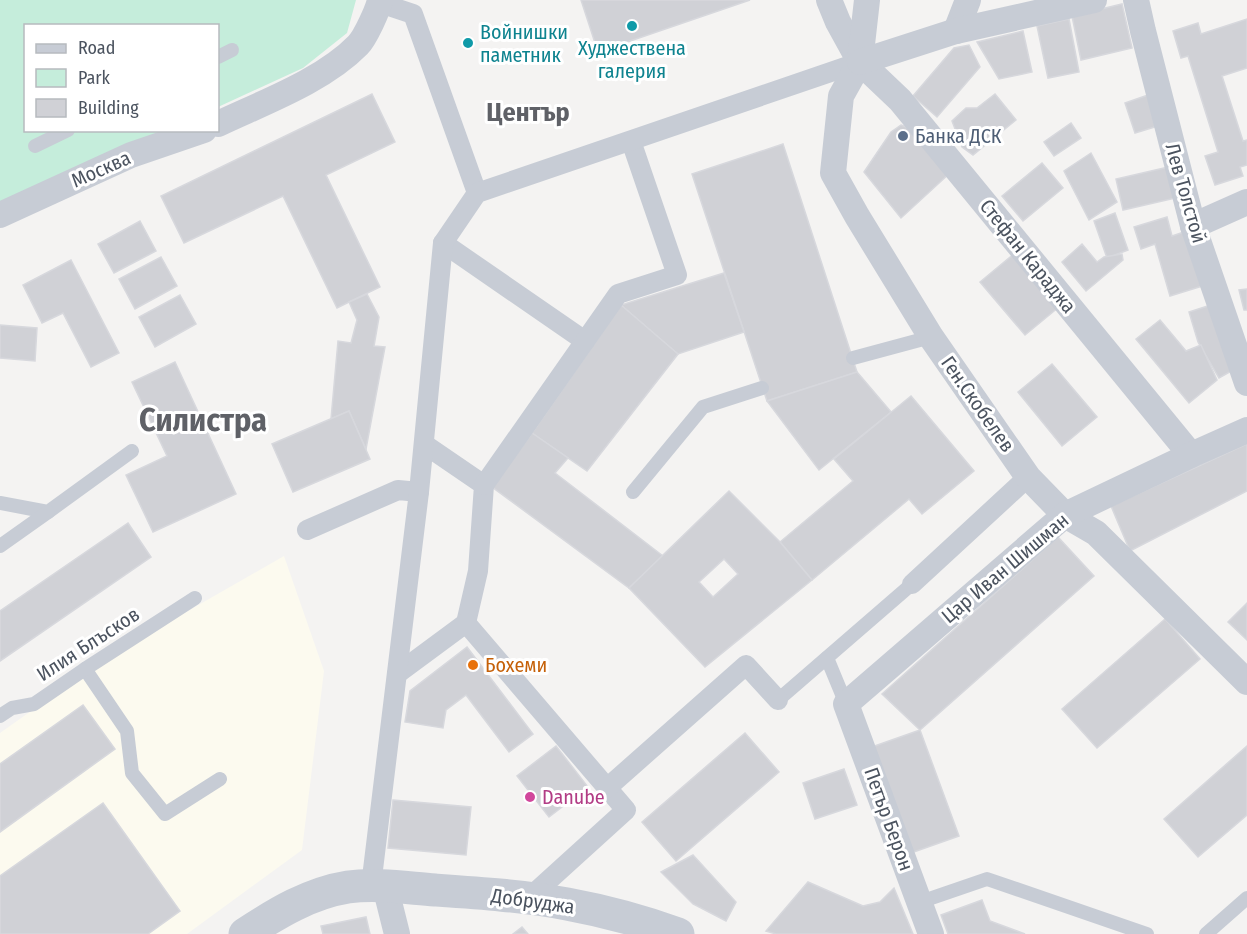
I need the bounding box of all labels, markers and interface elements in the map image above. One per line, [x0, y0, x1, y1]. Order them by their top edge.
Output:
marker: Худжествена галерия [625, 19, 639, 33]
place label: Войнишки паметник [480, 20, 568, 67]
legend [24, 24, 219, 132]
marker: Войнишки паметник [461, 36, 475, 50]
place label: Худжествена галерия [578, 36, 686, 83]
text: Road [78, 37, 115, 59]
text: Park [78, 67, 111, 89]
text: Building [78, 97, 139, 119]
district label: Център [486, 97, 570, 128]
place label: Банка ДСК [915, 124, 1002, 148]
marker: Банка ДСК [896, 129, 910, 143]
street label: Лев Толстой [1160, 140, 1212, 246]
street label: Москва [68, 145, 134, 193]
street label: Стефан Караджа [975, 194, 1081, 318]
street label: Ген.Скобелев [936, 351, 1020, 457]
district label: Силистра [139, 401, 267, 439]
street label: Цар Иван Шишман [937, 508, 1073, 628]
street label: Илия Блъсков [32, 602, 144, 686]
place label: Бохеми [485, 653, 547, 677]
marker: Бохеми [466, 658, 480, 672]
street label: Петър Берон [859, 764, 919, 874]
place label: Danube [542, 785, 605, 809]
marker: Danube [523, 790, 537, 804]
street label: Добруджа [489, 883, 576, 919]

